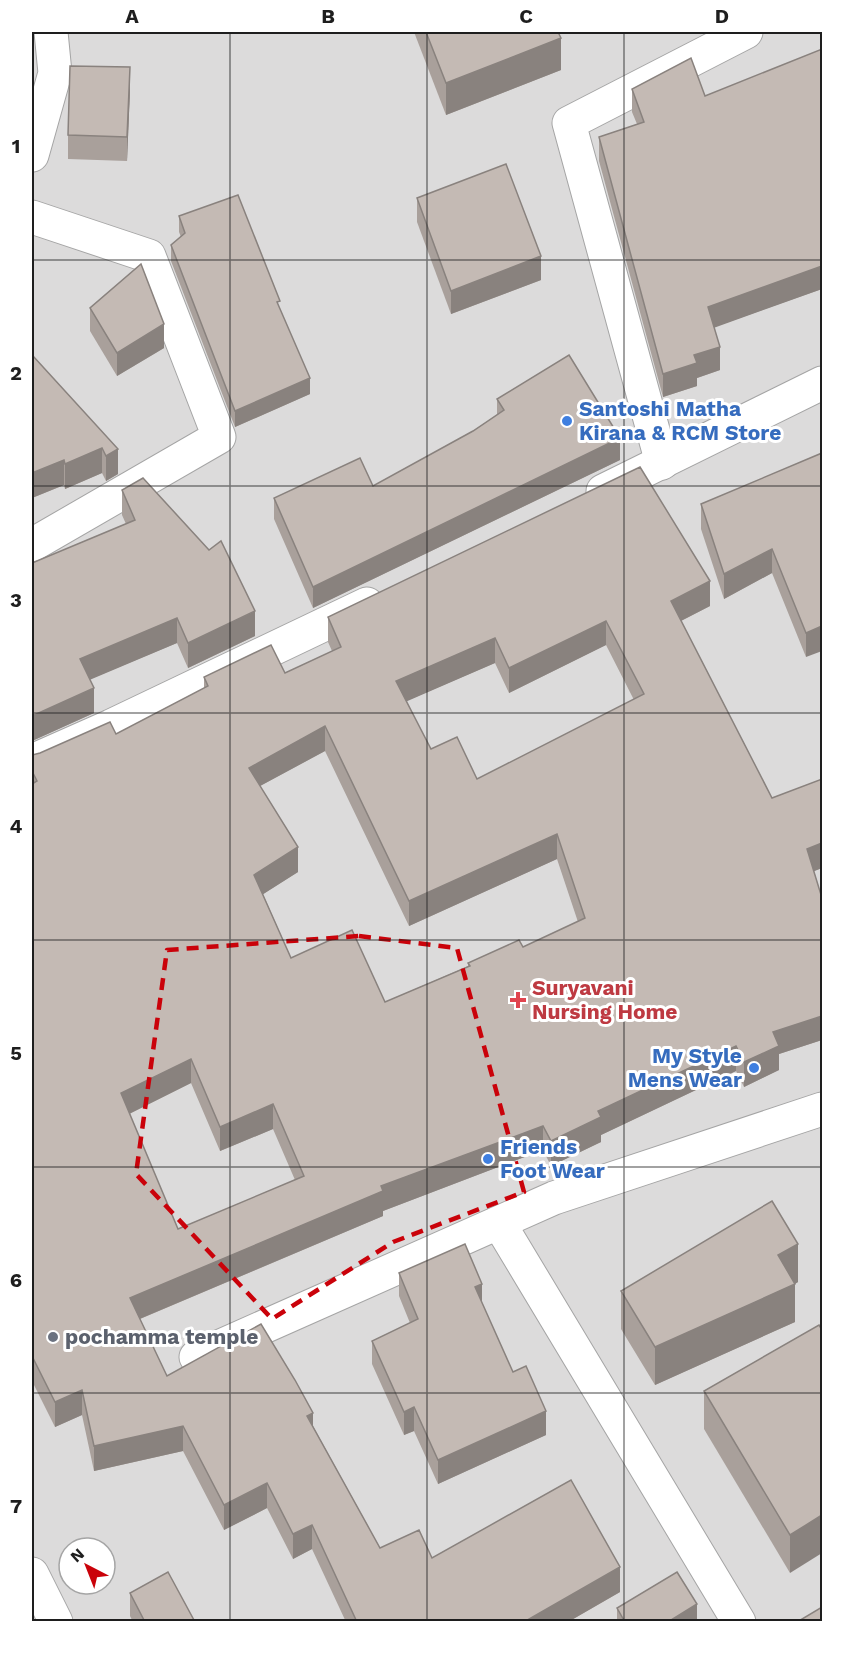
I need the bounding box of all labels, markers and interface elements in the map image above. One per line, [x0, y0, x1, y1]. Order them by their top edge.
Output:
text: A [125, 4, 139, 28]
text: B [321, 4, 335, 28]
text: C [519, 4, 533, 28]
text: D [715, 4, 729, 28]
text: 1 [12, 134, 20, 158]
text: 2 [10, 361, 22, 385]
place label: Santoshi Matha Kirana & RCM Store [579, 396, 781, 445]
marker: Santoshi Matha Kirana & RCM Store [560, 414, 574, 428]
text: 3 [10, 588, 22, 612]
text: 4 [10, 814, 23, 838]
place label: Suryavani Nursing Home [532, 975, 677, 1024]
marker: Suryavani Nursing Home [509, 991, 527, 1009]
text: 5 [10, 1041, 22, 1065]
place label: My Style Mens Wear [628, 1043, 742, 1092]
marker: My Style Mens Wear [747, 1061, 761, 1075]
place label: Friends Foot Wear [500, 1134, 605, 1183]
marker: Friends Foot Wear [481, 1152, 495, 1166]
text: 6 [10, 1268, 22, 1292]
place label: pochamma temple [65, 1324, 258, 1349]
marker: pochamma temple [46, 1330, 60, 1344]
text: 7 [10, 1494, 22, 1518]
north arrow [57, 1536, 117, 1596]
text: N [67, 1544, 88, 1566]

